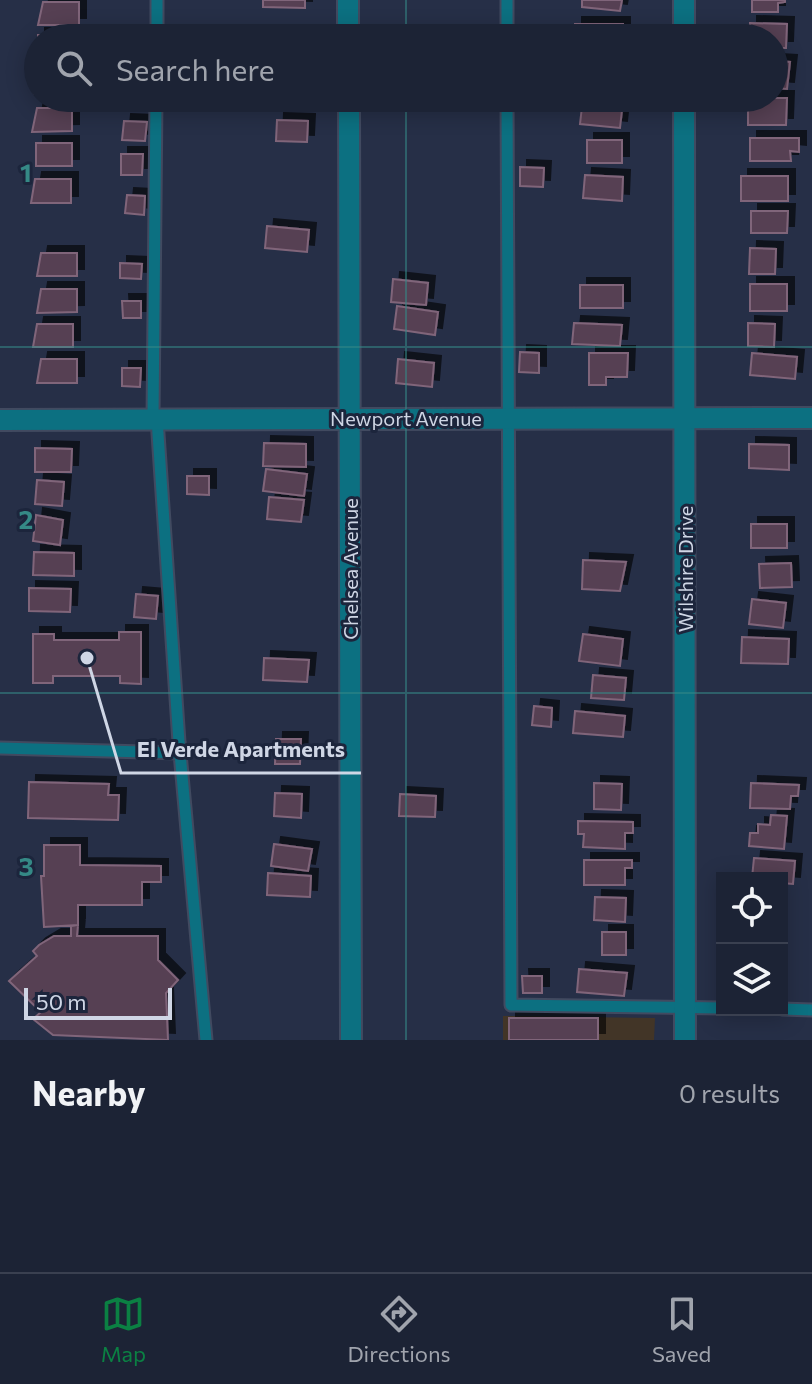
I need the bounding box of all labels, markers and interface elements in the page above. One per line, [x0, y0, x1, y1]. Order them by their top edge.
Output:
search box [24, 24, 788, 112]
icon: search [52, 46, 96, 90]
text: Search here [116, 50, 275, 87]
text: 1 [20, 156, 32, 187]
street label: Newport Avenue [330, 406, 482, 430]
street label: Chelsea Avenue [338, 498, 362, 640]
text: 2 [19, 503, 33, 534]
street label: Wilshire Drive [673, 506, 697, 632]
callout: El Verde Apartments [121, 727, 361, 773]
text: El Verde Apartments [137, 735, 345, 762]
text: 3 [18, 850, 34, 881]
map controls [716, 872, 788, 1016]
button: locate [716, 872, 788, 944]
button: layers [716, 944, 788, 1016]
scale bar [24, 984, 172, 1020]
text: 50 m [36, 988, 86, 1015]
text: Nearby [32, 1071, 146, 1113]
text: 0 results [679, 1077, 780, 1108]
tab: Map [101, 1292, 146, 1367]
tab: Directions [347, 1292, 451, 1367]
tab: Saved [652, 1292, 711, 1367]

